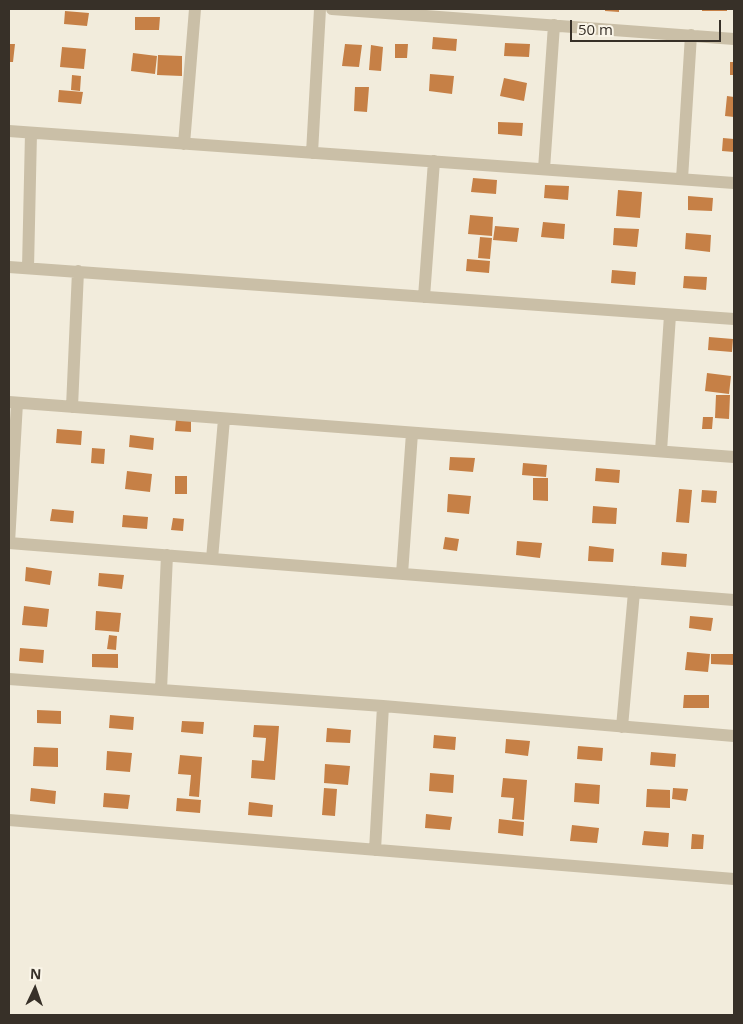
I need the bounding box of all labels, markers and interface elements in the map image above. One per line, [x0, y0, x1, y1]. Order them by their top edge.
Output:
scale bar [573, 10, 724, 42]
text: 50 m [578, 19, 613, 39]
north arrow [10, 964, 60, 1014]
text: N [30, 964, 42, 983]

